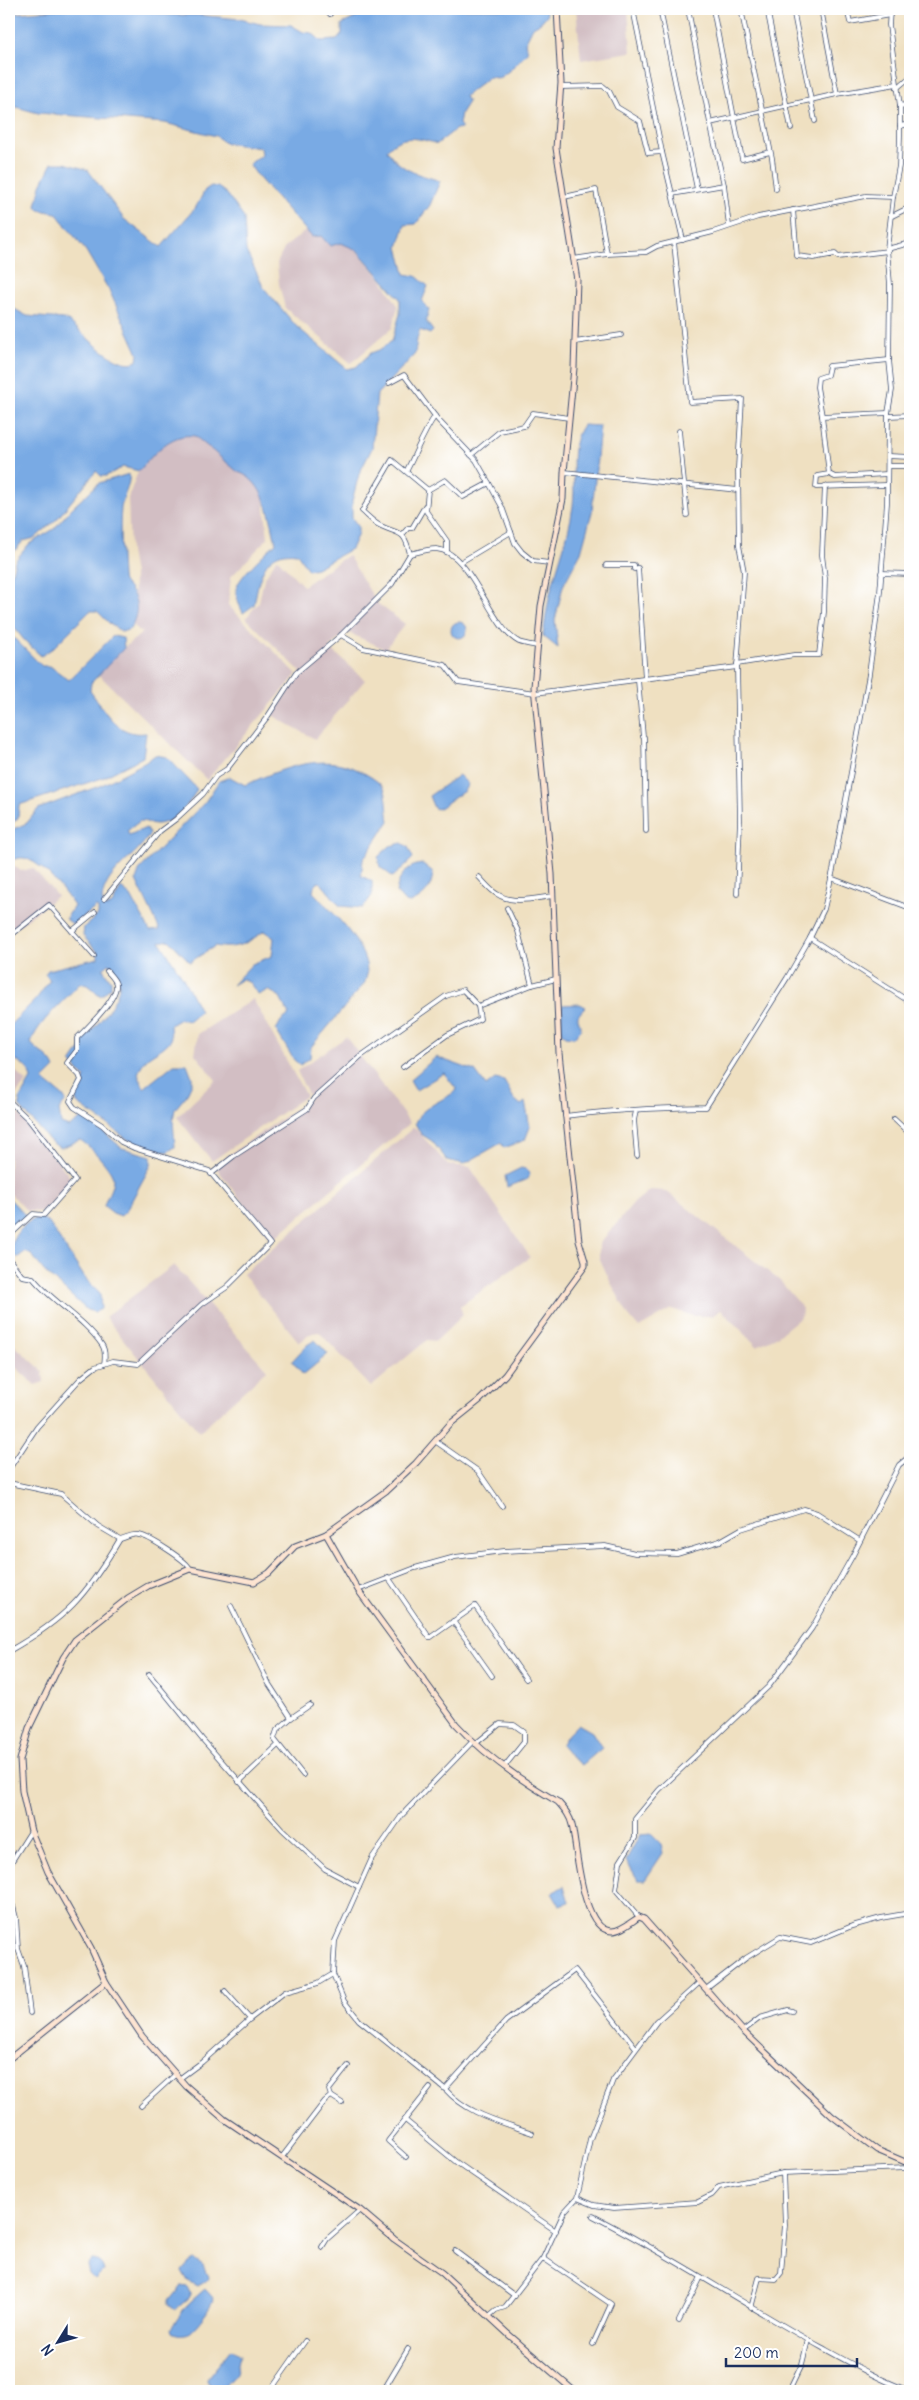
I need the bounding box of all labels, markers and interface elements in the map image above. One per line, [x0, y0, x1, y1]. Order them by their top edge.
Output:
north arrow [32, 2318, 82, 2368]
scale bar [726, 2335, 858, 2367]
text: N [38, 2341, 58, 2359]
text: 200 m [734, 2343, 779, 2362]

